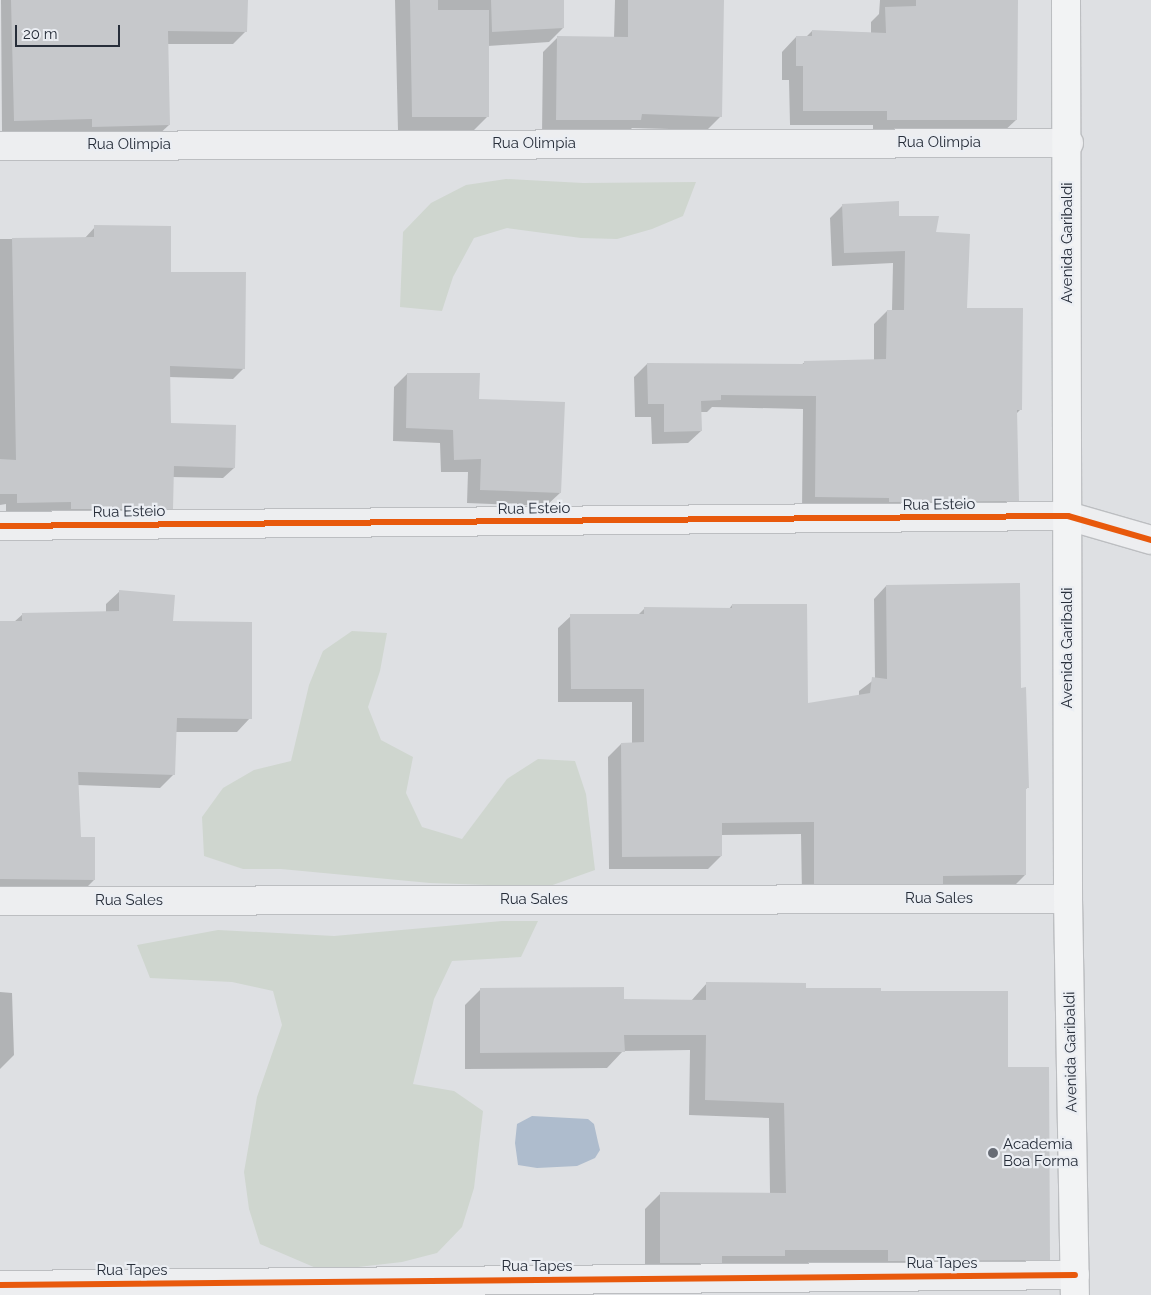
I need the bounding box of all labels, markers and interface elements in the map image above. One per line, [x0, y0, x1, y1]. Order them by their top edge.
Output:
scale bar [18, 15, 122, 47]
text: 20 m [23, 25, 58, 43]
street label: Rua Olimpia [897, 134, 981, 152]
street label: Rua Olimpia [492, 135, 576, 153]
street label: Rua Olimpia [87, 136, 171, 154]
street label: Avenida Garibaldi [1059, 182, 1077, 304]
street label: Rua Esteio [902, 495, 976, 515]
street label: Rua Esteio [497, 499, 571, 519]
street label: Rua Esteio [92, 502, 166, 522]
street label: Avenida Garibaldi [1059, 587, 1077, 709]
street label: Rua Sales [905, 890, 973, 908]
street label: Rua Sales [500, 891, 568, 909]
street label: Rua Sales [95, 892, 163, 910]
street label: Avenida Garibaldi [1061, 991, 1081, 1113]
place label: Academia Boa Forma [1003, 1135, 1078, 1170]
marker: Academia Boa Forma [987, 1147, 999, 1159]
street label: Rua Tapes [906, 1255, 978, 1273]
street label: Rua Tapes [501, 1258, 573, 1276]
street label: Rua Tapes [96, 1262, 168, 1280]

